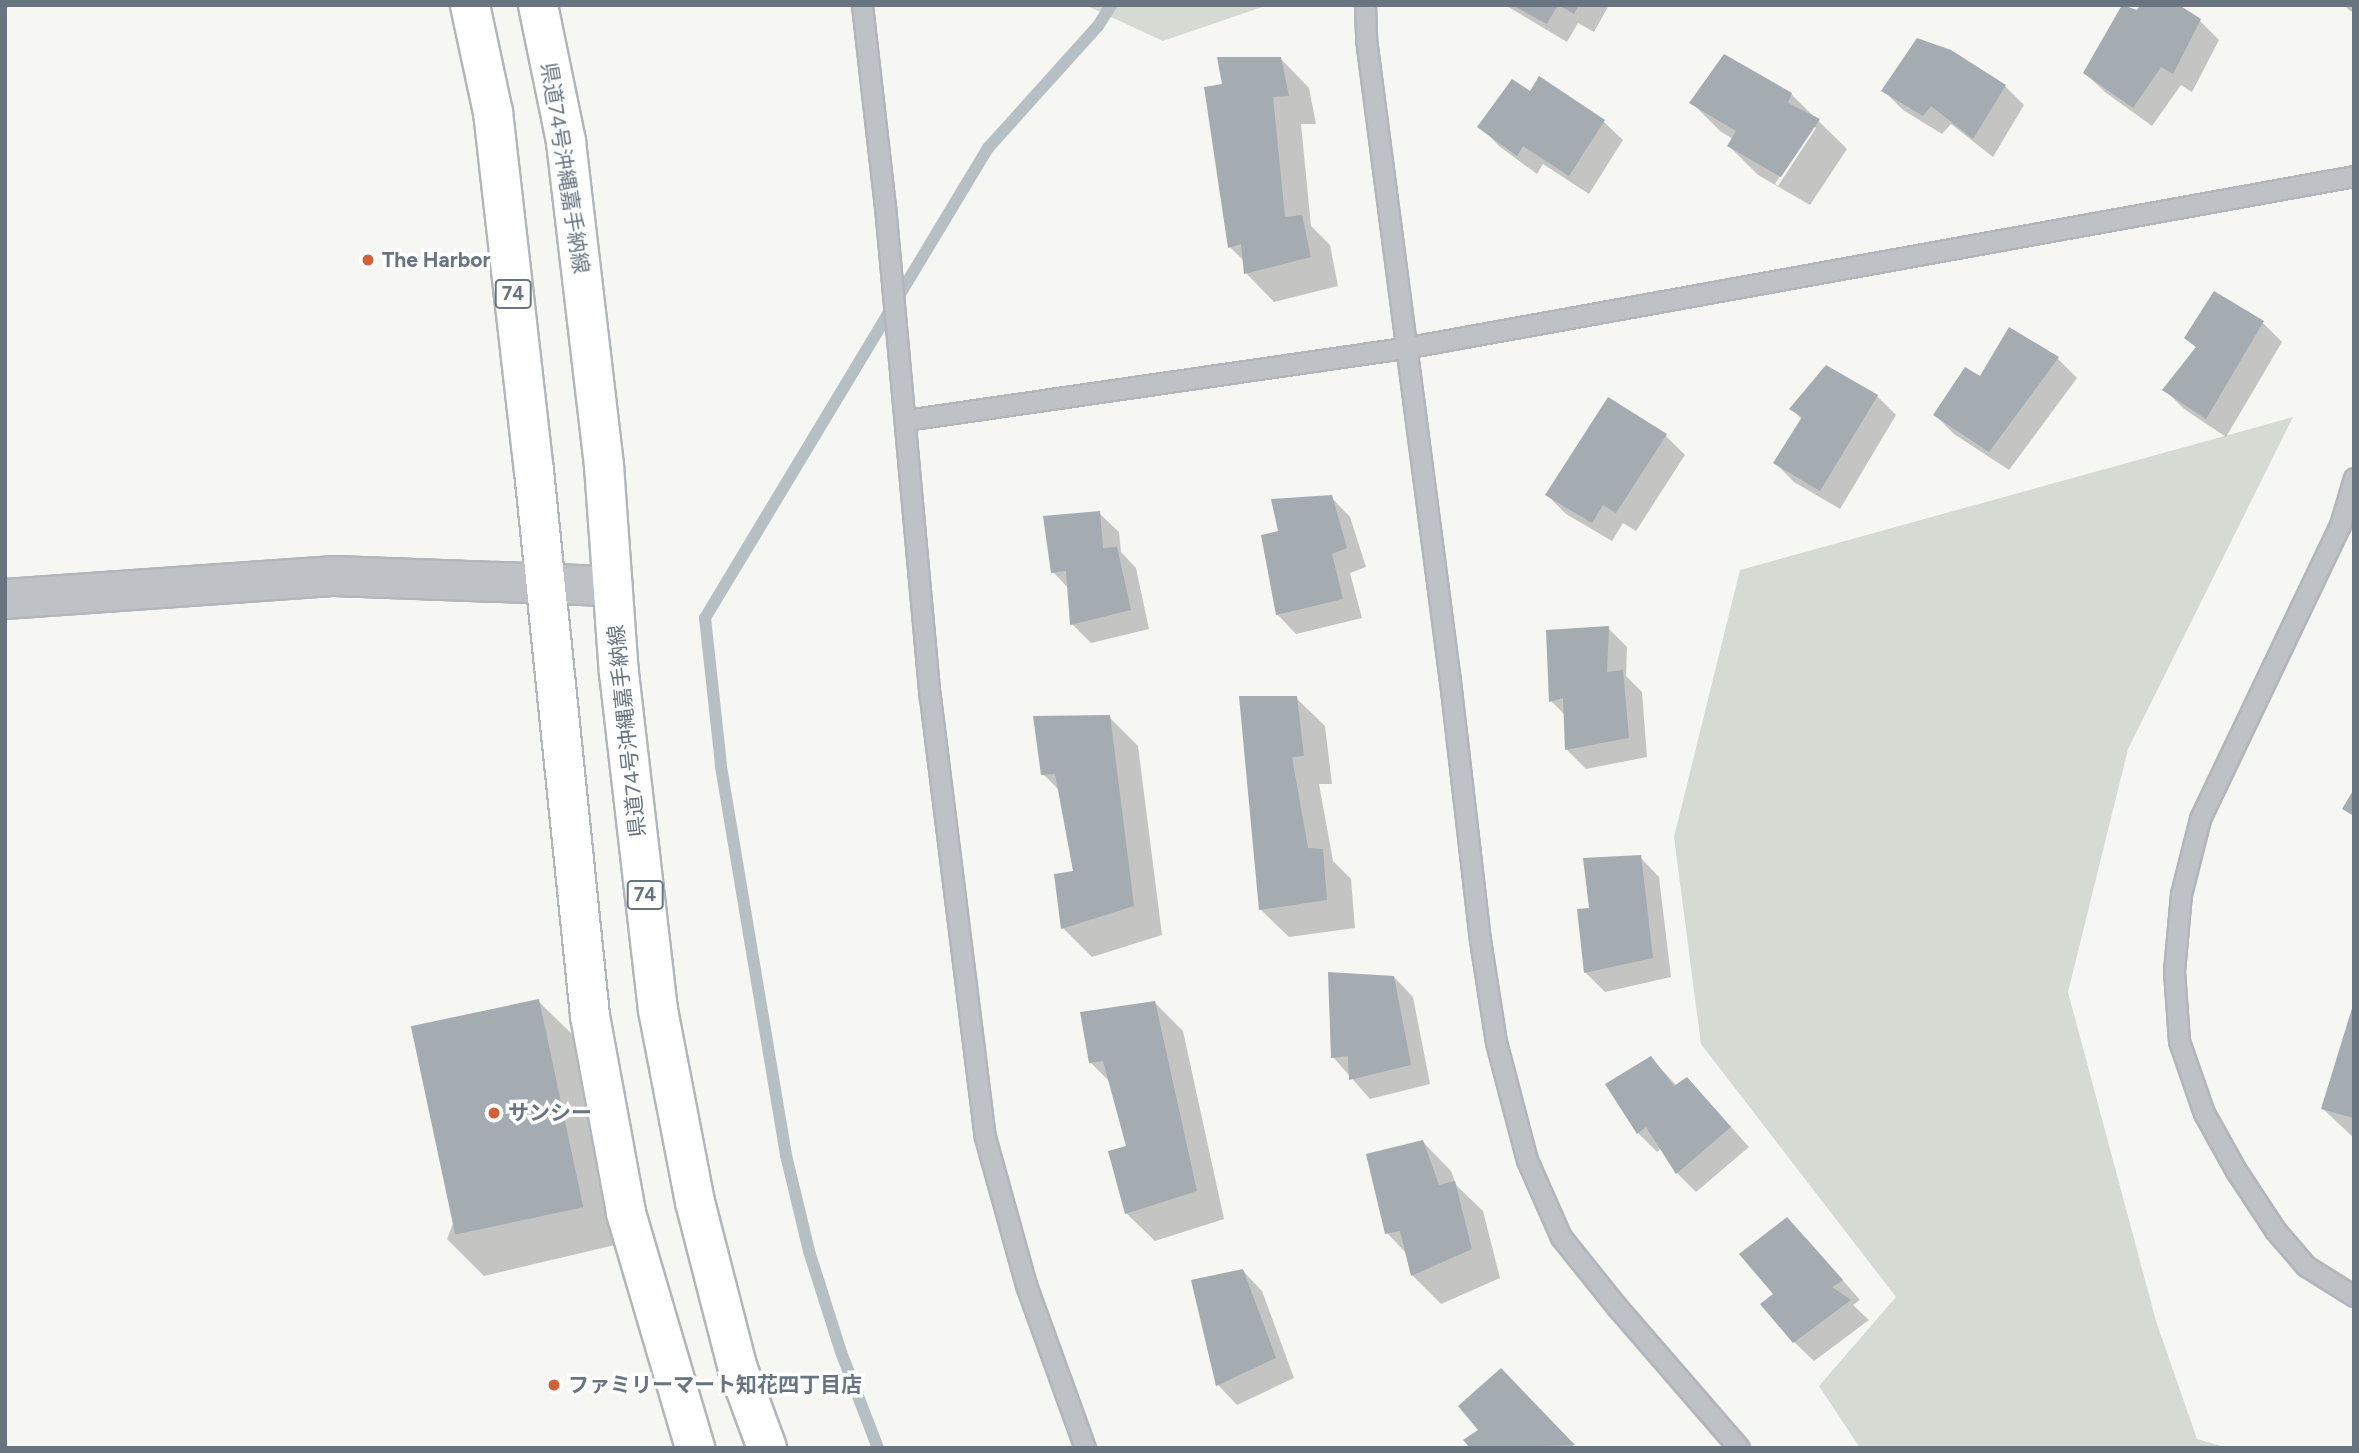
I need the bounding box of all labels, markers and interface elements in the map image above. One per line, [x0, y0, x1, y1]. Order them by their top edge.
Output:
street label: 県道74号沖縄嘉手納線 [536, 61, 594, 275]
place label: The Harbor [382, 247, 490, 273]
marker: The Harbor [360, 252, 376, 268]
road number: 74 [494, 278, 532, 310]
street label: 県道74号沖縄嘉手納線 [603, 624, 651, 838]
road number: 74 [626, 880, 664, 911]
place label: サンシー [508, 1100, 592, 1126]
marker: サンシー [486, 1105, 502, 1121]
place label: ファミリーマート知花四丁目店 [568, 1372, 862, 1398]
marker: ファミリーマート知花四丁目店 [546, 1377, 562, 1393]

